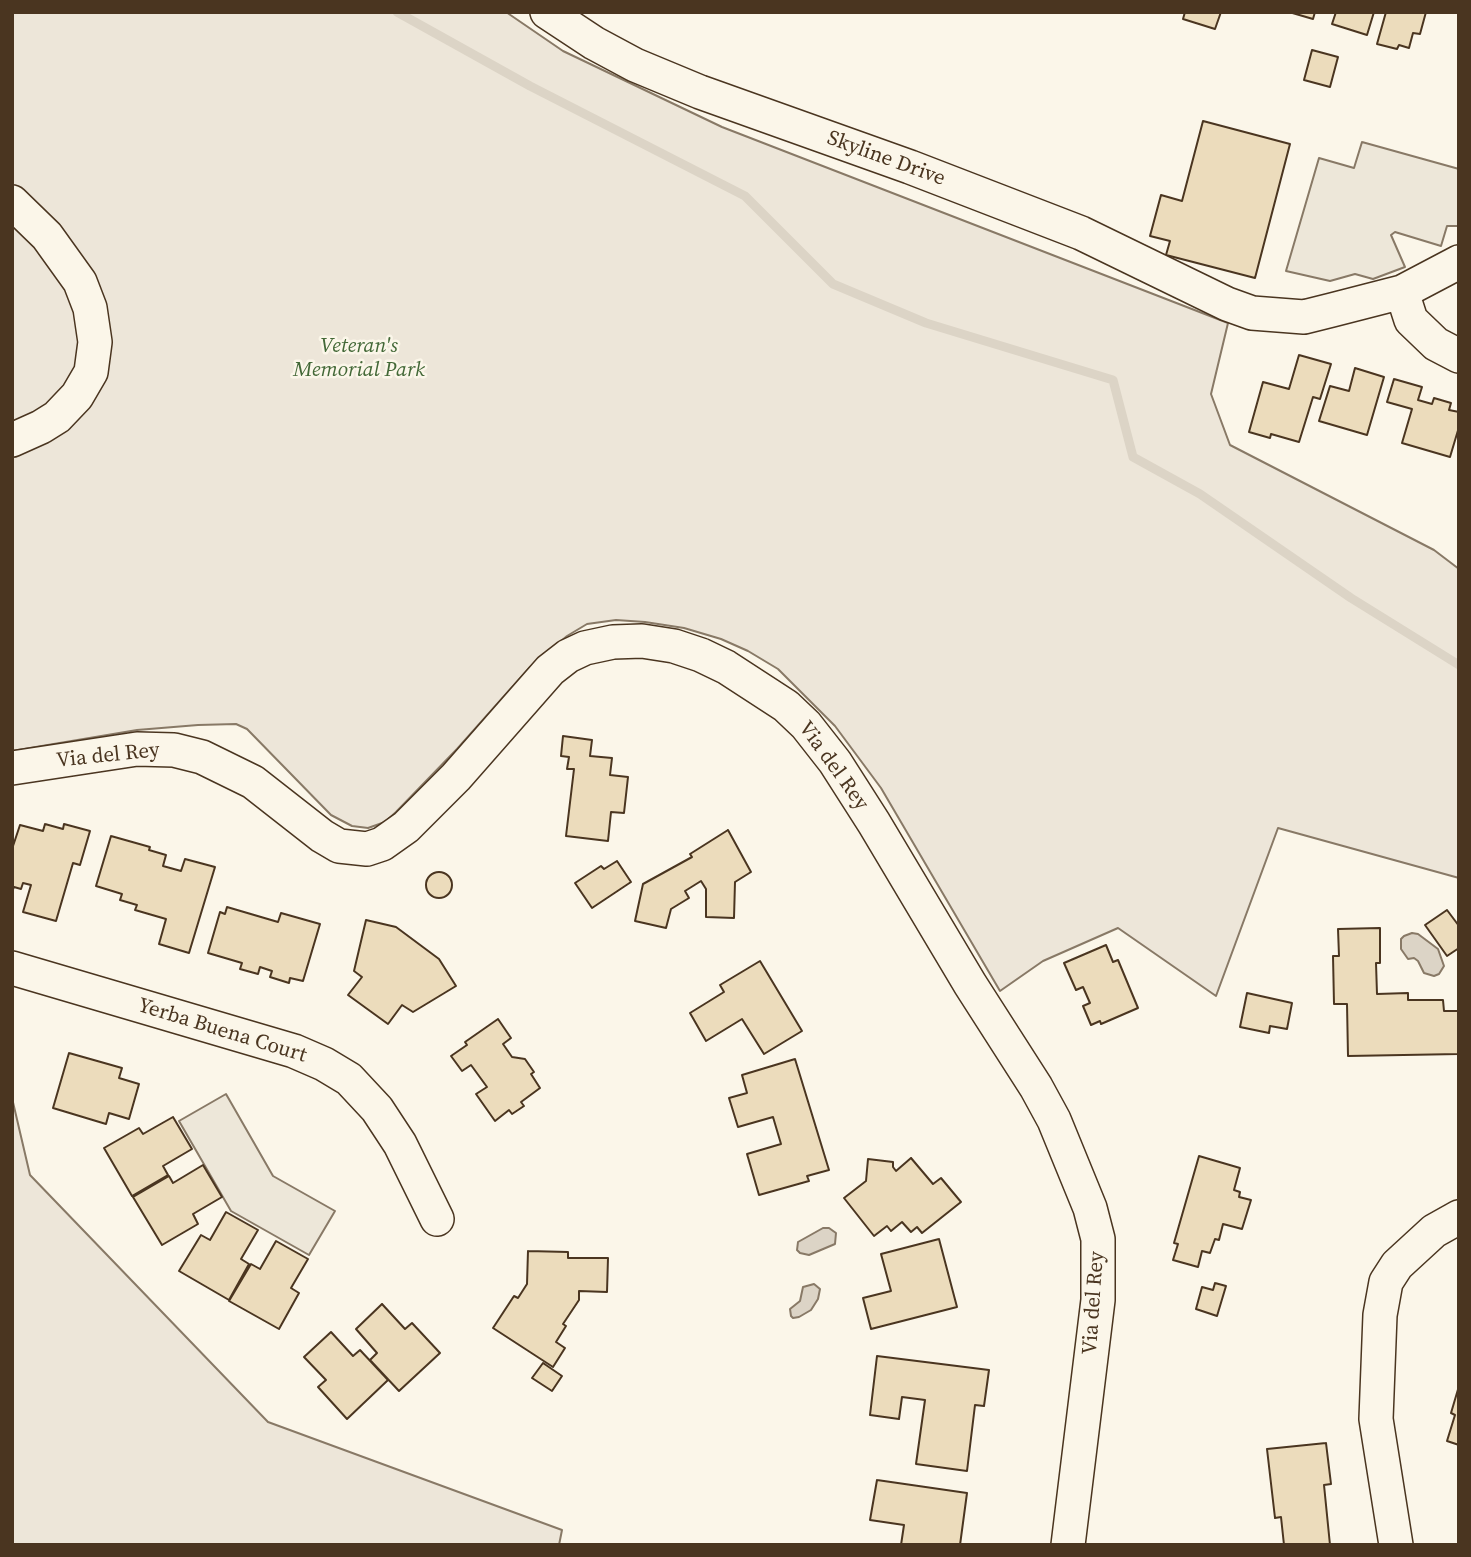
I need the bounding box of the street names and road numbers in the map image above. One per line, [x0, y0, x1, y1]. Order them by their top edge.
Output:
street label: Skyline Drive [824, 126, 948, 192]
street label: Via del Rey [792, 717, 874, 815]
street label: Via del Rey [55, 738, 161, 774]
street label: Yerba Buena Court [135, 993, 309, 1069]
street label: Via del Rey [1078, 1250, 1110, 1356]

